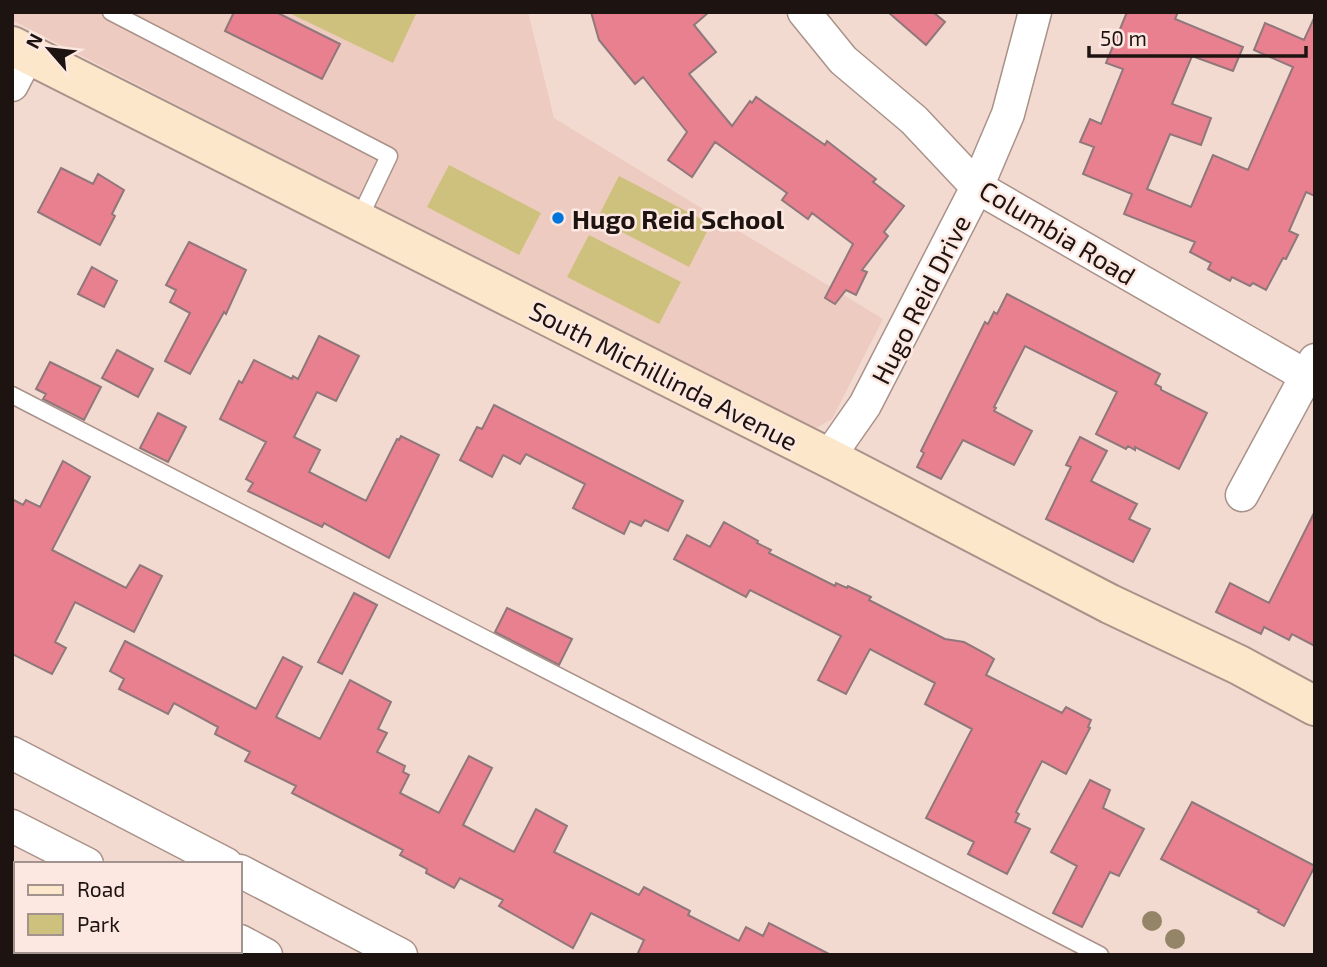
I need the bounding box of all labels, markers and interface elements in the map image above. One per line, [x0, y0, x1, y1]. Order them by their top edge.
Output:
north arrow [14, 14, 84, 84]
scale bar [1089, 14, 1306, 58]
text: 50 m [1100, 25, 1147, 50]
text: N [20, 29, 47, 52]
street label: Columbia Road [975, 173, 1141, 291]
place label: Hugo Reid School [572, 203, 785, 234]
street label: Hugo Reid Drive [864, 209, 976, 389]
marker: Hugo Reid School [550, 210, 566, 226]
street label: South Michillinda Avenue [525, 294, 803, 456]
legend [14, 862, 242, 953]
text: Road [77, 876, 125, 901]
text: Park [77, 911, 120, 936]

